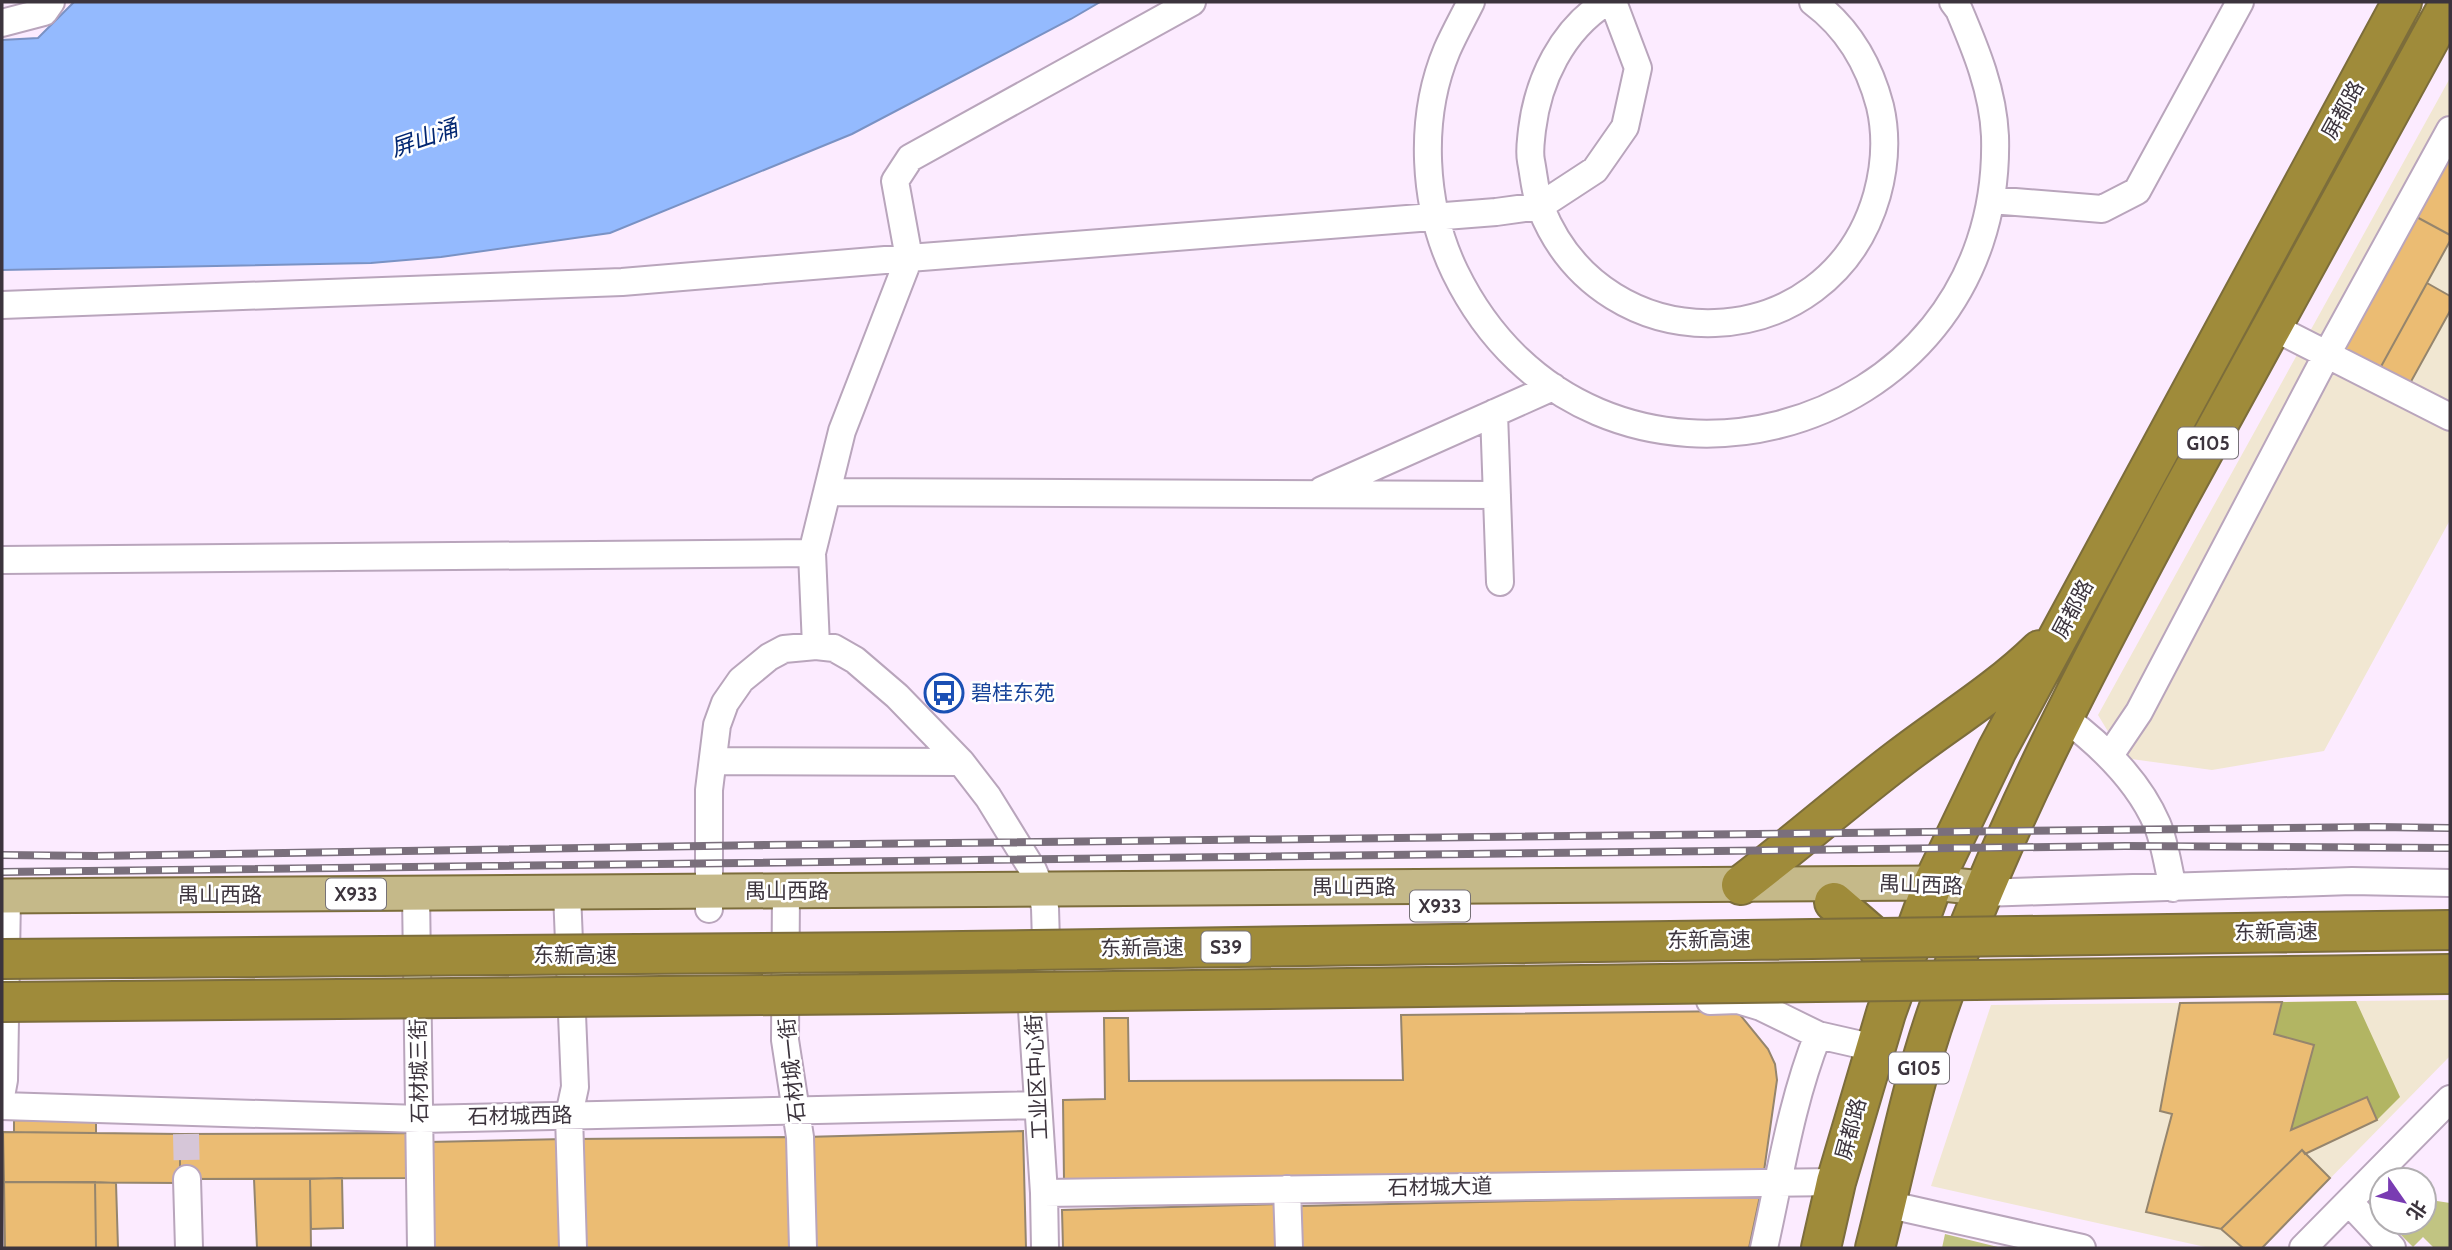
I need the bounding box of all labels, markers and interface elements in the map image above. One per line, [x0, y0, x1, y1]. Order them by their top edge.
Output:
street label: 屏都路 [2316, 76, 2369, 143]
water label: 屏山涌 [387, 113, 464, 162]
road number: G105 [2178, 428, 2238, 458]
street label: 屏都路 [2047, 575, 2098, 642]
bus stop icon: 碧桂东苑 [923, 672, 965, 714]
place label: 碧桂东苑 [971, 680, 1055, 705]
street label: 禺山西路 [1879, 871, 1963, 898]
street label: 禺山西路 [1312, 874, 1396, 899]
road number: X933 [326, 878, 386, 909]
street label: 禺山西路 [745, 878, 829, 903]
street label: 禺山西路 [178, 882, 262, 907]
road number: X933 [1410, 890, 1470, 922]
street label: 东新高速 [2234, 918, 2318, 945]
street label: 东新高速 [1667, 926, 1751, 953]
road number: S39 [1202, 931, 1250, 962]
street label: 东新高速 [1100, 934, 1184, 961]
street label: 东新高速 [533, 942, 617, 967]
street label: 工业区中心街 [1021, 1013, 1052, 1141]
street label: 石材城一街 [774, 1017, 809, 1124]
street label: 石材城三街 [405, 1018, 432, 1124]
road number: G105 [1889, 1052, 1949, 1084]
street label: 屏都路 [1830, 1095, 1871, 1163]
street label: 石材城西路 [467, 1102, 573, 1129]
north arrow [2368, 1166, 2438, 1236]
street label: 石材城大道 [1387, 1173, 1493, 1200]
text: 北 [2402, 1196, 2432, 1225]

